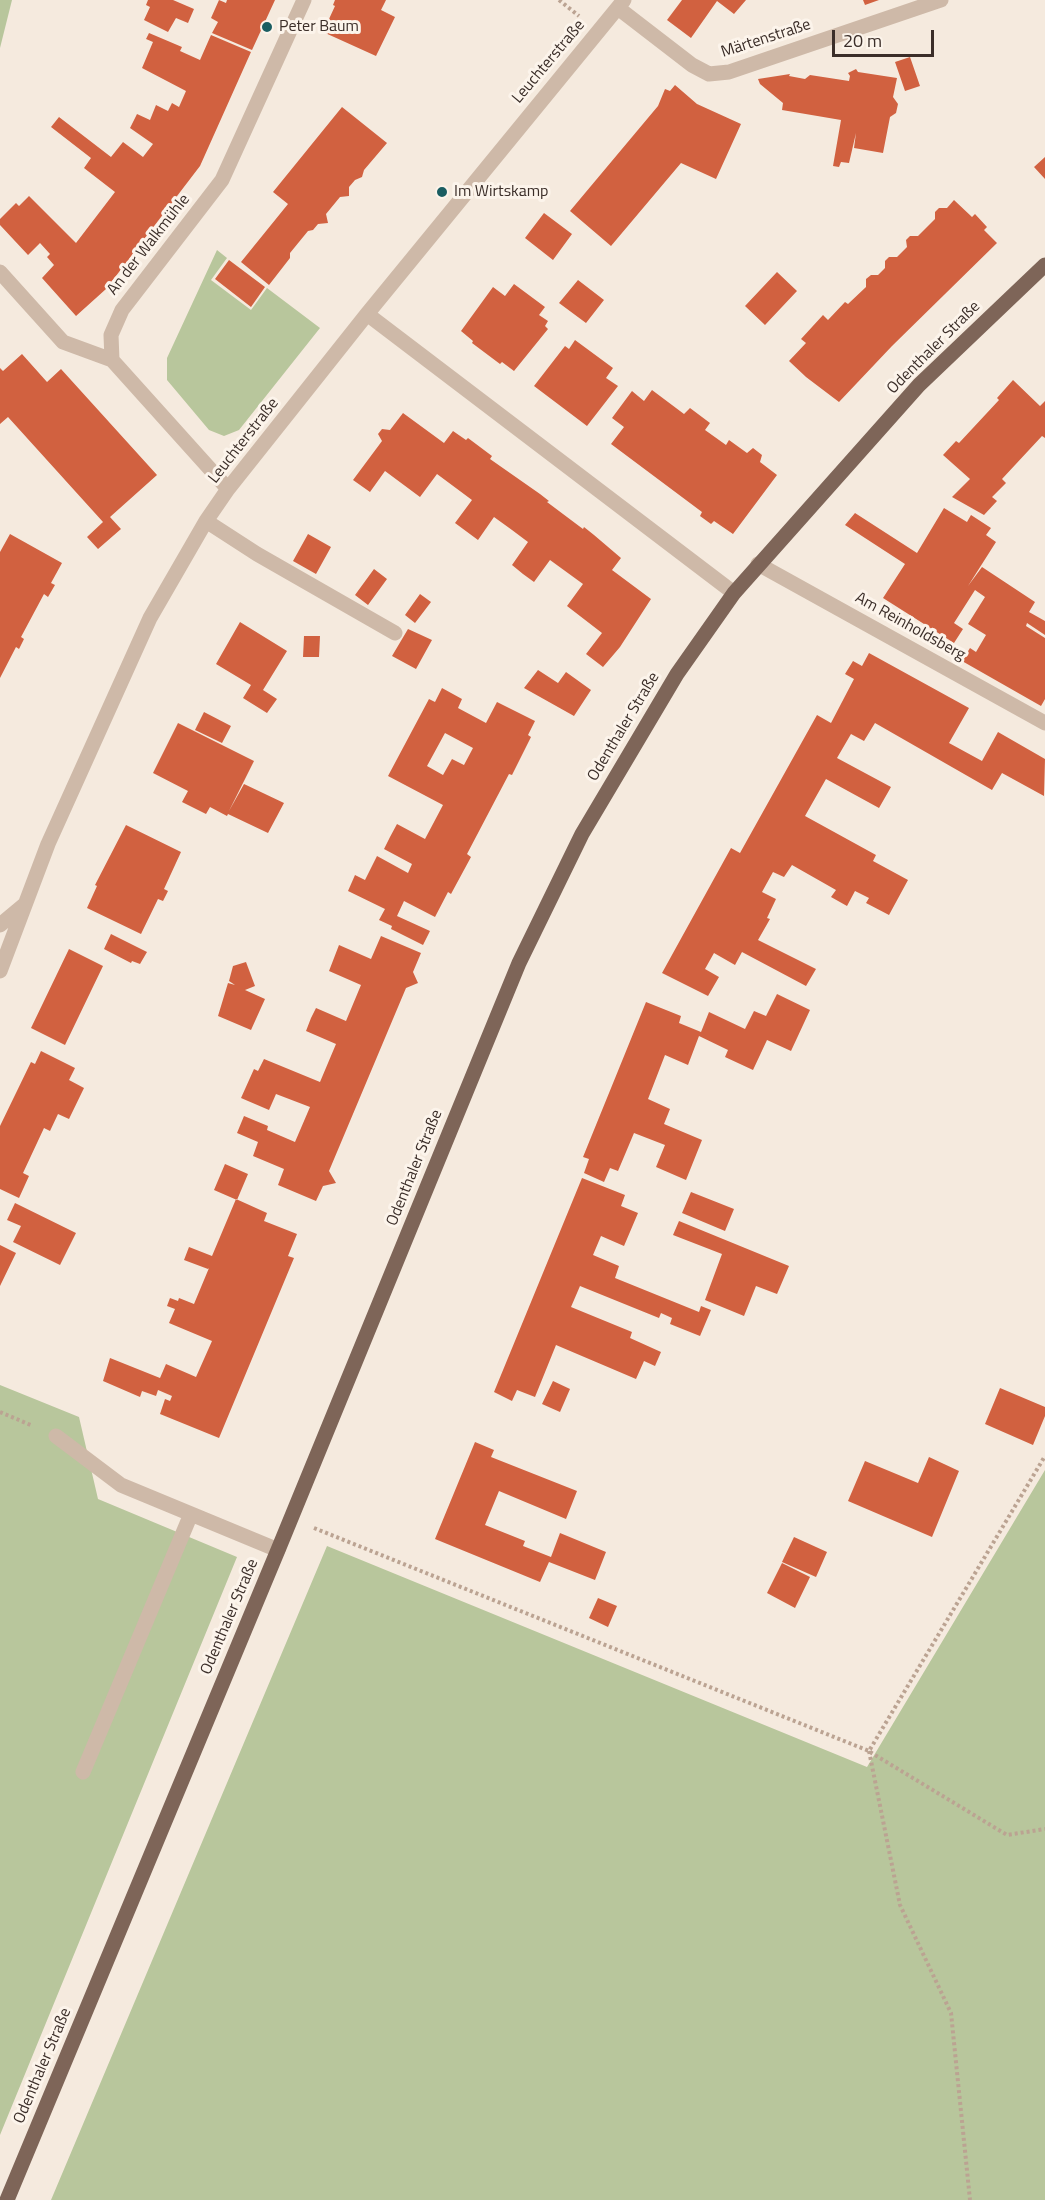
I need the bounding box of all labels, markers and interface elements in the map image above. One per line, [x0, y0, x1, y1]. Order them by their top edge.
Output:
street label: Märtenstraße [719, 15, 813, 63]
street label: Leuchterstraße [509, 16, 589, 108]
place label: Peter Baum [279, 17, 359, 37]
scale bar [835, 18, 937, 56]
marker: Peter Baum [260, 20, 274, 34]
text: 20 m [843, 27, 882, 54]
place label: Im Wirtskamp [454, 182, 549, 202]
marker: Im Wirtskamp [435, 185, 449, 199]
street label: An der Walkmühle [104, 191, 194, 299]
street label: Odenthaler Straße [883, 297, 985, 399]
street label: Leuchterstraße [205, 395, 283, 487]
street label: Am Reinholdsberg [852, 589, 968, 665]
street label: Odenthaler Straße [584, 669, 664, 785]
street label: Odenthaler Straße [383, 1107, 447, 1229]
street label: Odenthaler Straße [197, 1556, 263, 1678]
street label: Odenthaler Straße [10, 2005, 76, 2127]

